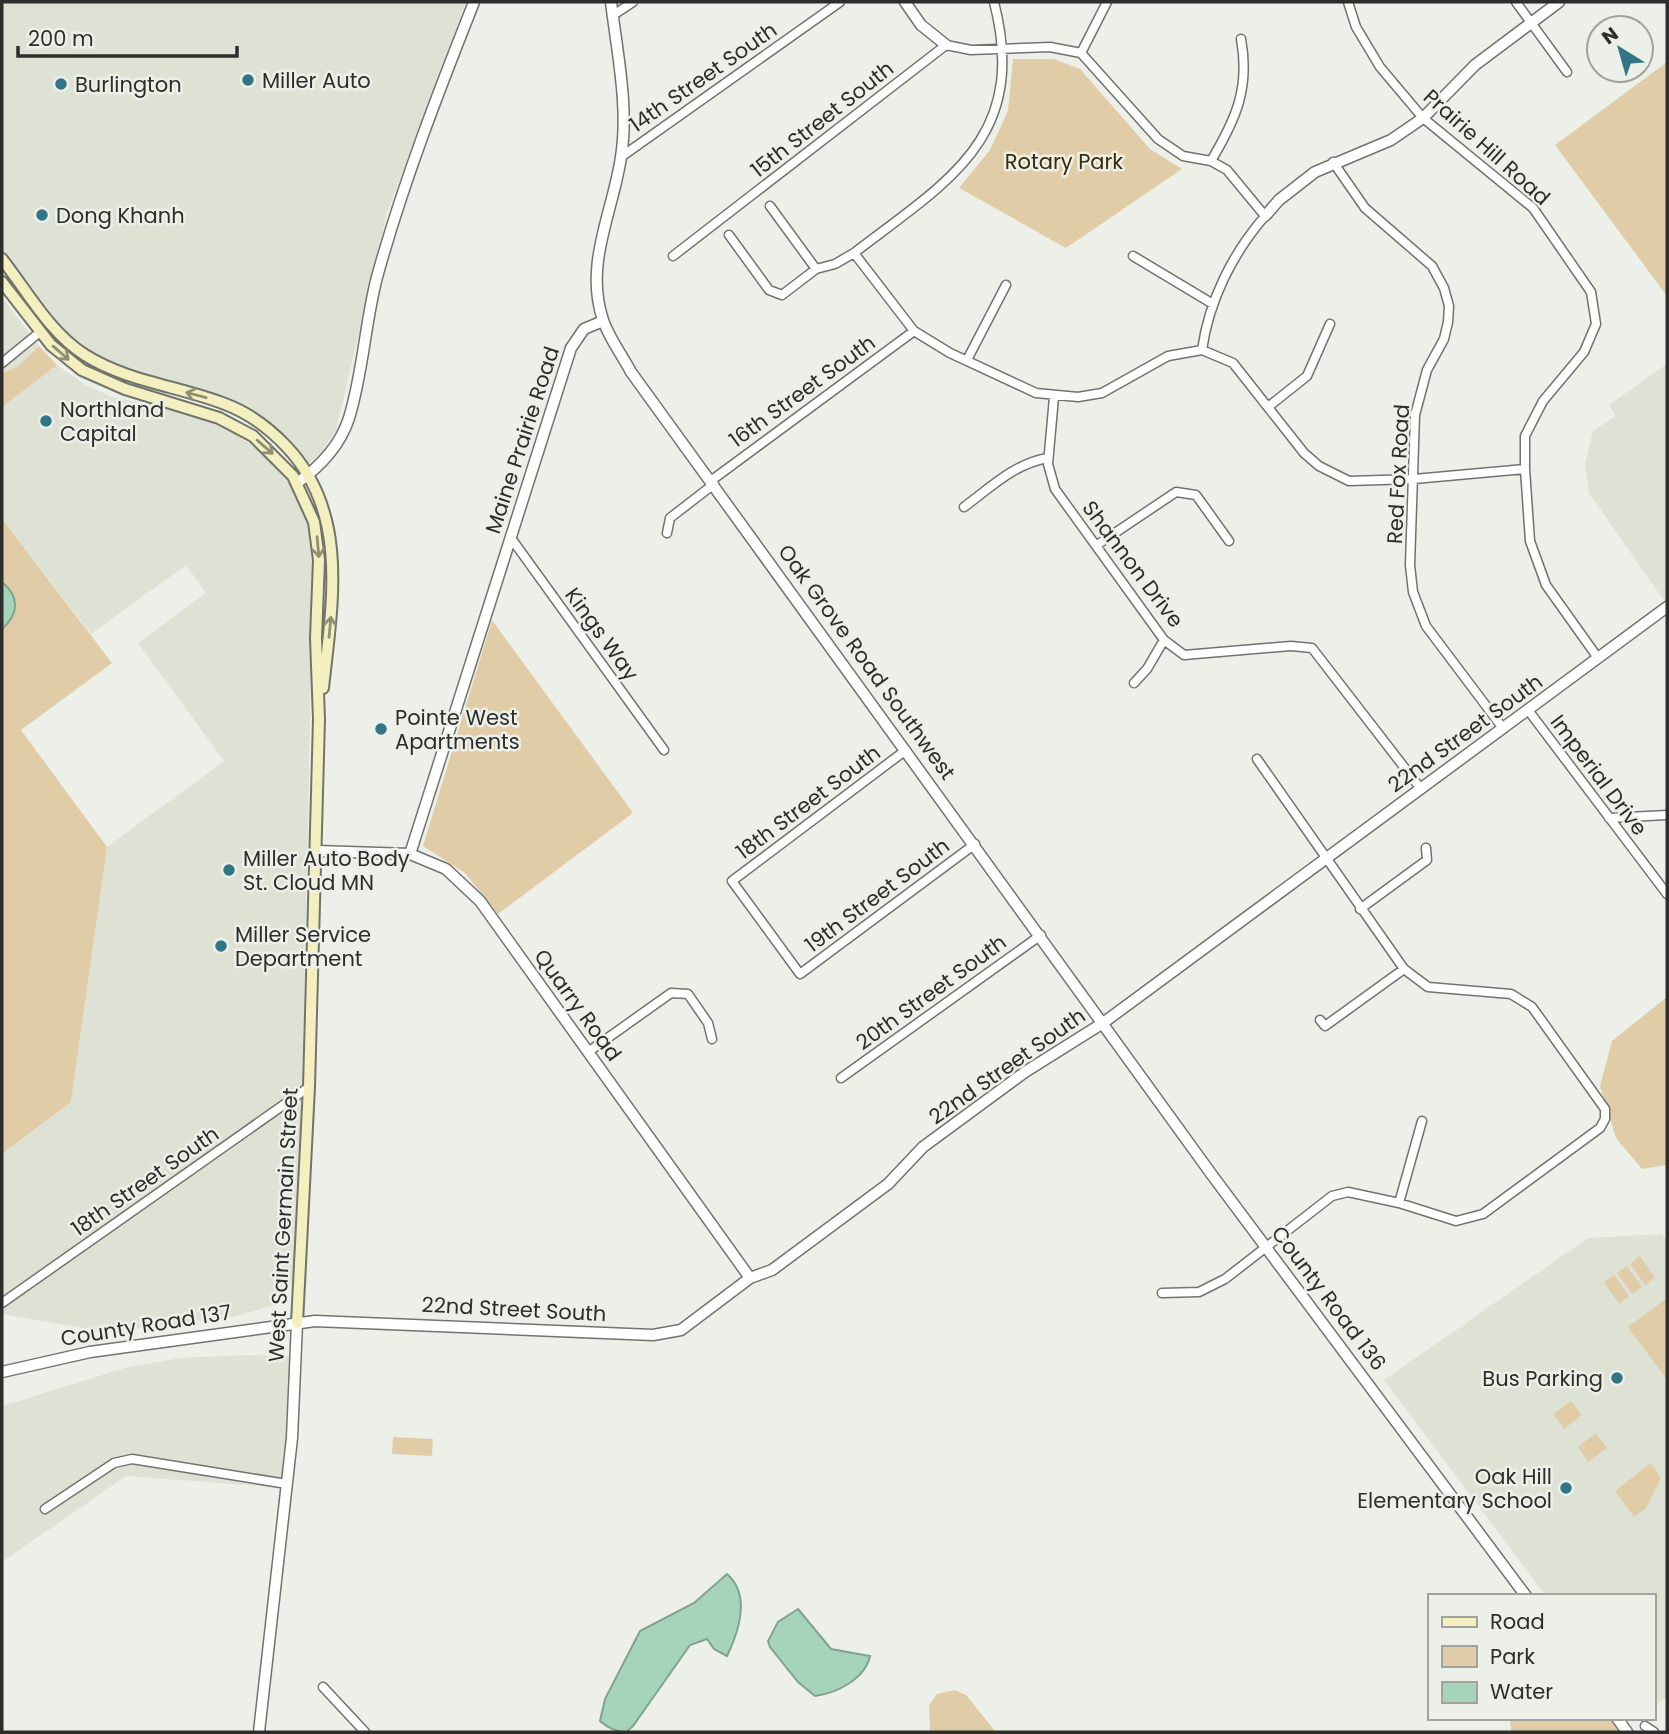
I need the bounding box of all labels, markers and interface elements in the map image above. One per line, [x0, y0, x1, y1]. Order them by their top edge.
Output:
scale bar [18, 14, 236, 58]
north arrow [1585, 14, 1655, 84]
street label: 14th Street South [623, 15, 783, 139]
text: N [1596, 21, 1624, 51]
text: 200 m [28, 24, 94, 53]
street label: 15th Street South [745, 54, 899, 184]
place label: Miller Auto [262, 66, 371, 95]
place label: Burlington [75, 70, 182, 99]
marker: Miller Auto [240, 72, 256, 88]
marker: Burlington [53, 76, 69, 92]
street label: Prairie Hill Road [1417, 82, 1557, 212]
park label: Rotary Park [1005, 147, 1123, 176]
place label: Dong Khanh [56, 201, 185, 230]
marker: Dong Khanh [34, 207, 50, 223]
street label: 16th Street South [723, 328, 881, 454]
street label: Maine Prairie Road [478, 343, 566, 537]
one-way arrow [52, 345, 70, 361]
one-way arrow [185, 388, 208, 401]
place label: Northland Capital [60, 395, 164, 448]
street label: Red Fox Road [1380, 403, 1416, 545]
marker: Northland Capital [38, 413, 54, 429]
one-way arrow [256, 438, 273, 455]
street label: Shannon Drive [1076, 495, 1190, 633]
one-way arrow [312, 535, 325, 558]
street label: Oak Grove Road Southwest [772, 538, 962, 786]
street label: Kings Way [558, 582, 646, 687]
one-way arrow [323, 616, 336, 638]
street label: 22nd Street South [1382, 667, 1548, 799]
place label: Pointe West Apartments [395, 703, 520, 756]
street label: Imperial Drive [1544, 709, 1654, 841]
marker: Pointe West Apartments [373, 721, 389, 737]
street label: 18th Street South [730, 738, 886, 866]
street label: 19th Street South [799, 831, 955, 959]
place label: Miller Auto Body St. Cloud MN [243, 844, 410, 897]
marker: Miller Auto Body St. Cloud MN [221, 862, 237, 878]
place label: Miller Service Department [235, 920, 371, 973]
street label: 20th Street South [850, 928, 1012, 1056]
marker: Miller Service Department [213, 938, 229, 954]
street label: Quarry Road [528, 943, 628, 1067]
street label: 22nd Street South [923, 1001, 1091, 1131]
street label: West Saint Germain Street [261, 1087, 305, 1363]
street label: 18th Street South [65, 1119, 225, 1243]
street label: County Road 136 [1265, 1220, 1393, 1376]
street label: 22nd Street South [421, 1290, 607, 1328]
street label: County Road 137 [59, 1297, 233, 1353]
place label: Bus Parking [1482, 1364, 1603, 1393]
marker: Bus Parking [1609, 1370, 1625, 1386]
place label: Oak Hill Elementary School [1357, 1462, 1552, 1515]
marker: Oak Hill Elementary School [1558, 1480, 1574, 1496]
legend [1428, 1594, 1655, 1720]
text: Road [1490, 1607, 1545, 1636]
text: Park [1490, 1642, 1535, 1671]
text: Water [1490, 1677, 1553, 1706]

